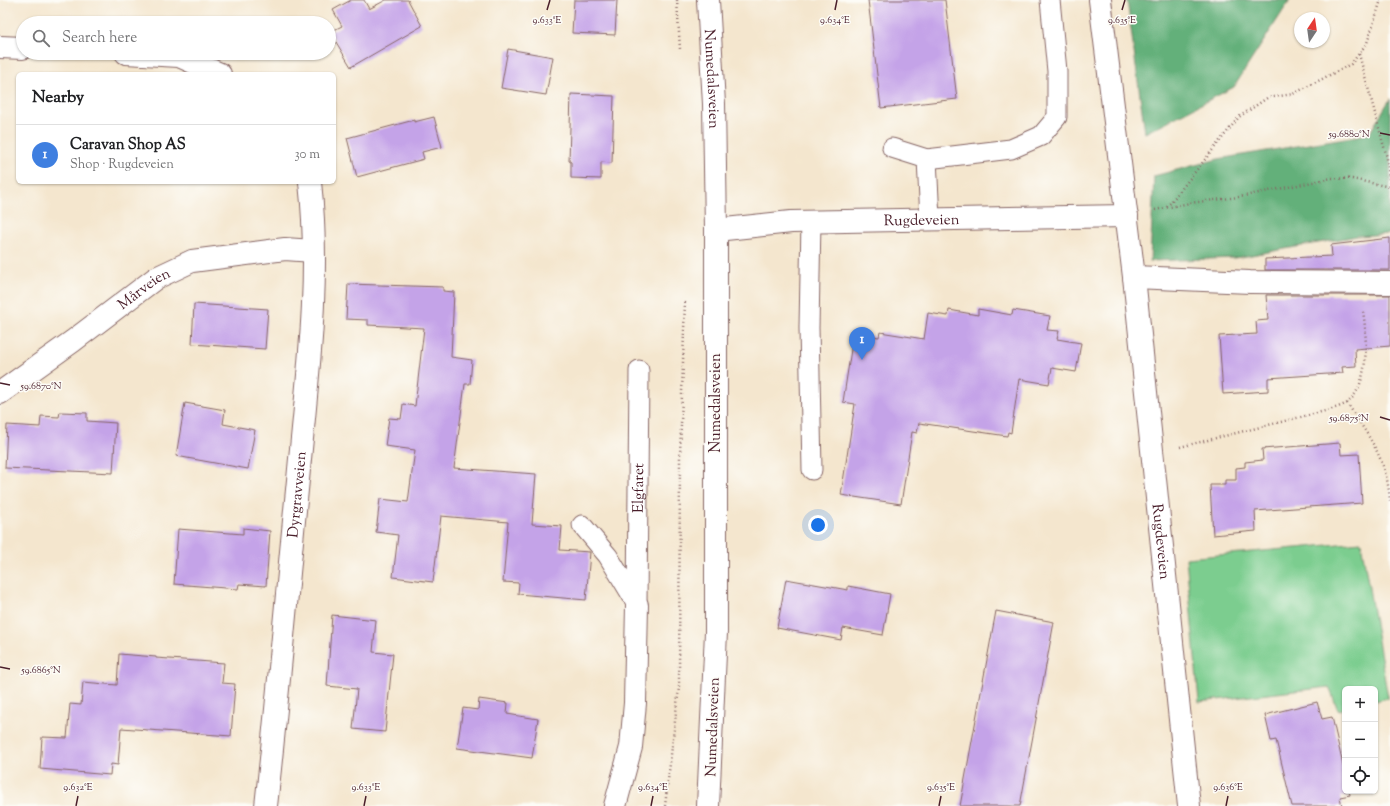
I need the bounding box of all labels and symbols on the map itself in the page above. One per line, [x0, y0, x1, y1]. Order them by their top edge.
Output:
north arrow [1294, 12, 1330, 48]
text: 9.633°E [533, 13, 561, 28]
text: 9.634°E [820, 13, 850, 28]
text: 9.635°E [1108, 13, 1136, 28]
street label: Numedalsveien [698, 29, 723, 129]
text: 59.6880°N [1327, 127, 1370, 142]
street label: Rugdeveien [883, 210, 960, 232]
street label: Mårveien [114, 264, 174, 315]
pin: 1 [849, 327, 875, 360]
street label: Numedalsveien [706, 353, 727, 453]
text: 59.6870°N [19, 379, 62, 394]
text: 59.6875°N [1328, 411, 1369, 426]
street label: Dyrgravveien [283, 450, 313, 539]
street label: Elgfaret [629, 463, 650, 513]
street label: Rugdeveien [1146, 503, 1174, 581]
your location [808, 515, 828, 535]
text: 59.6865°N [20, 663, 61, 678]
street label: Numedalsveien [701, 677, 726, 777]
text: 9.632°E [63, 780, 93, 795]
text: 9.633°E [352, 780, 380, 795]
text: 9.634°E [638, 780, 668, 795]
text: 9.635°E [927, 780, 955, 795]
text: 9.636°E [1213, 780, 1243, 795]

